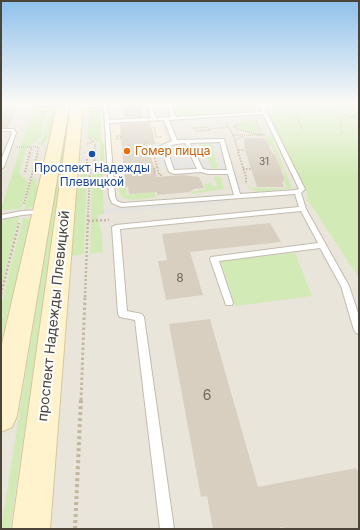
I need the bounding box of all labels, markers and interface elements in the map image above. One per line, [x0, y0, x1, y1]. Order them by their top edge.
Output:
place label: Гомер пицца [135, 144, 210, 158]
marker: Гомер пицца [122, 146, 132, 156]
marker: Проспект Надежды Плевицкой [87, 149, 97, 159]
house number: 31 [259, 156, 269, 168]
place label: Проспект Надежды Плевицкой [34, 161, 150, 189]
street label: проспект Надежды Плевицкой [35, 210, 73, 422]
house number: 8 [176, 271, 184, 285]
house number: 6 [203, 388, 211, 404]

